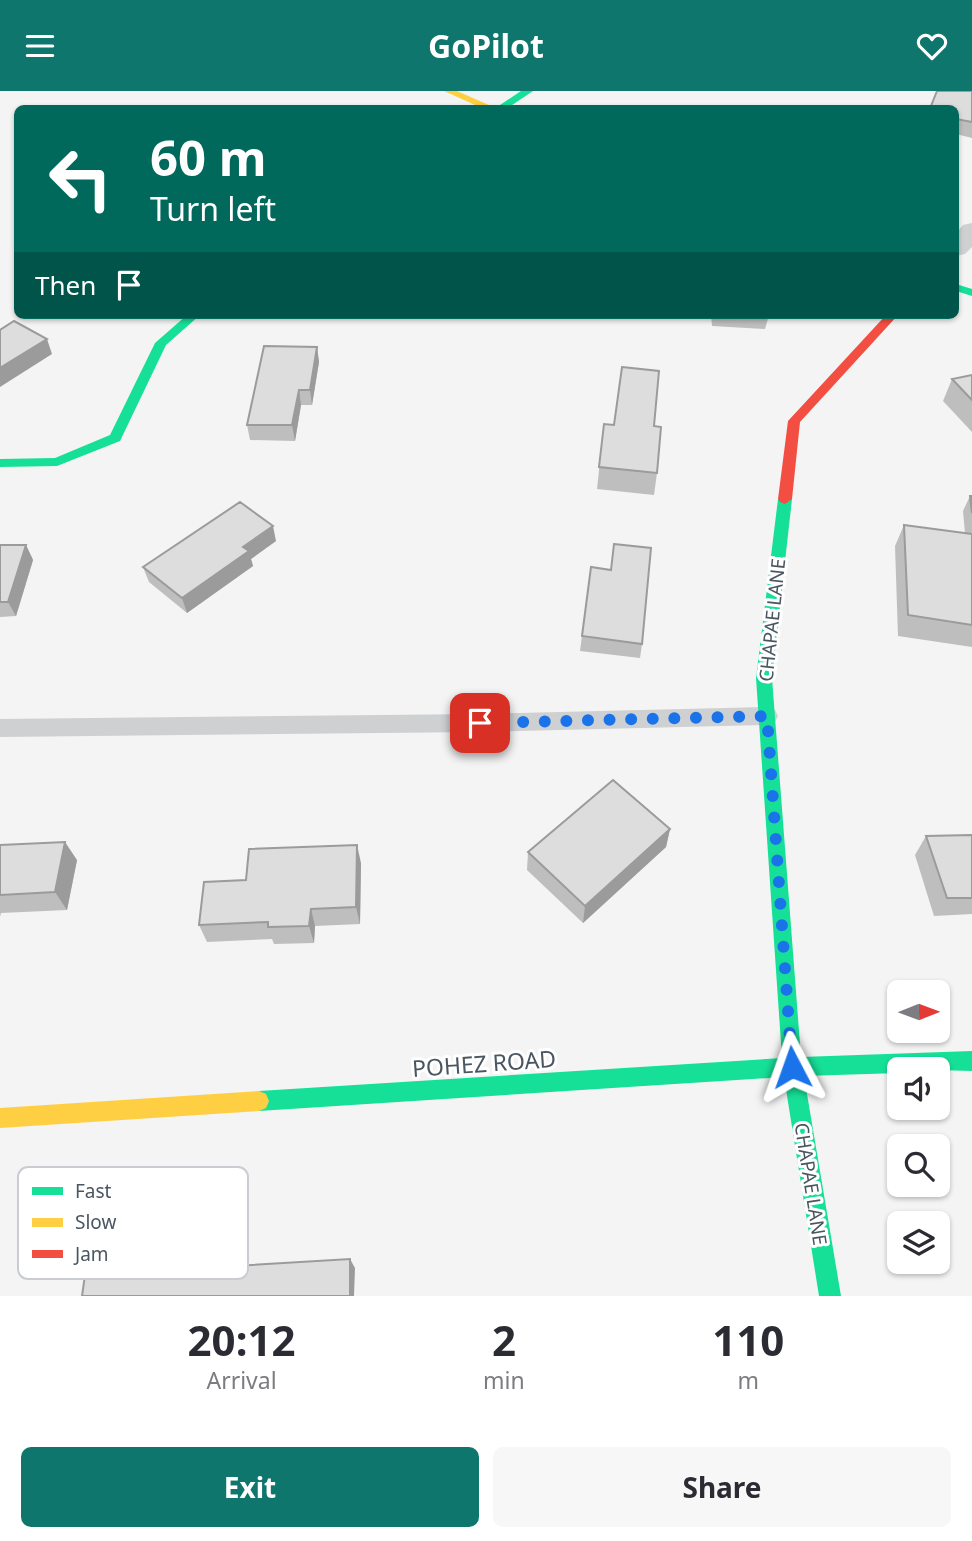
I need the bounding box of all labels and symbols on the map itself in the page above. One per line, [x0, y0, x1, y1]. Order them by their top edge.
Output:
street label: CHAPAE LANE [753, 557, 791, 683]
pin [450, 693, 510, 753]
north arrow [887, 980, 950, 1043]
position arrow [755, 1030, 829, 1104]
street label: POHEZ ROAD [411, 1042, 557, 1084]
street label: CHAPAE LANE [788, 1121, 834, 1247]
legend [18, 1167, 248, 1279]
text: Fast [75, 1178, 112, 1204]
text: Slow [75, 1209, 116, 1235]
text: Jam [73, 1241, 109, 1267]

